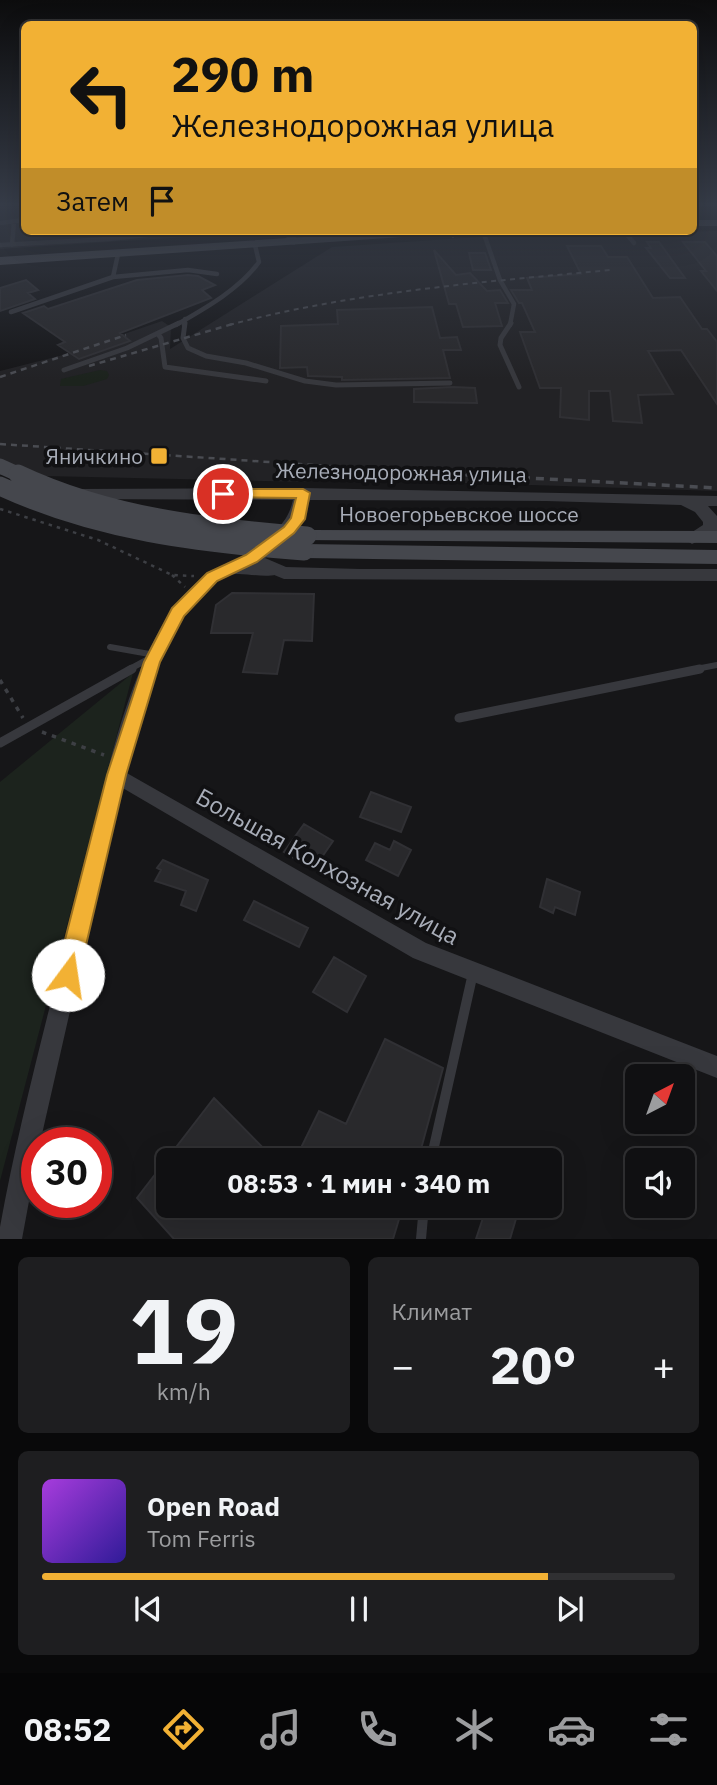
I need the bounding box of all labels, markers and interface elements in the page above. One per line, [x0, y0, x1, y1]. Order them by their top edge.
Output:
text: 290 m [171, 42, 315, 105]
icon: left [56, 49, 147, 140]
text: Железнодорожная улица [171, 104, 554, 146]
icon: arrive [143, 182, 181, 220]
text: Затем [56, 184, 129, 218]
place label: Яничкино [46, 442, 143, 470]
marker: Яничкино [149, 446, 169, 466]
street label: Железнодорожная улица [275, 456, 527, 488]
pin [193, 464, 253, 524]
icon: arrive [204, 475, 242, 513]
street label: Новоегорьевское шоссе [339, 500, 579, 528]
street label: Большая Колхозная улица [191, 780, 466, 952]
position arrow [31, 938, 105, 1012]
north arrow [625, 1064, 695, 1134]
map controls [625, 1064, 695, 1218]
speed limit sign: 30 [21, 1127, 112, 1218]
button: sound [625, 1148, 695, 1218]
text: 08:53 · 1 мин · 340 m [228, 1166, 490, 1200]
text: 19 [129, 1271, 238, 1389]
text: Климат [392, 1296, 472, 1326]
text: 20° [490, 1331, 577, 1398]
text: − [392, 1341, 414, 1390]
text: + [652, 1341, 675, 1390]
text: km/h [157, 1376, 211, 1406]
text: Open Road [147, 1489, 280, 1523]
text: Tom Ferris [147, 1523, 256, 1553]
icon: previous [129, 1590, 167, 1628]
icon: pause [340, 1590, 378, 1628]
icon: next [551, 1590, 589, 1628]
icon: directions [159, 1705, 208, 1754]
icon: music [256, 1705, 305, 1754]
icon: phone [353, 1705, 402, 1754]
icon: climate [450, 1705, 499, 1754]
icon: car [547, 1705, 596, 1754]
icon: filters [644, 1705, 693, 1754]
text: 08:52 [24, 1708, 111, 1750]

